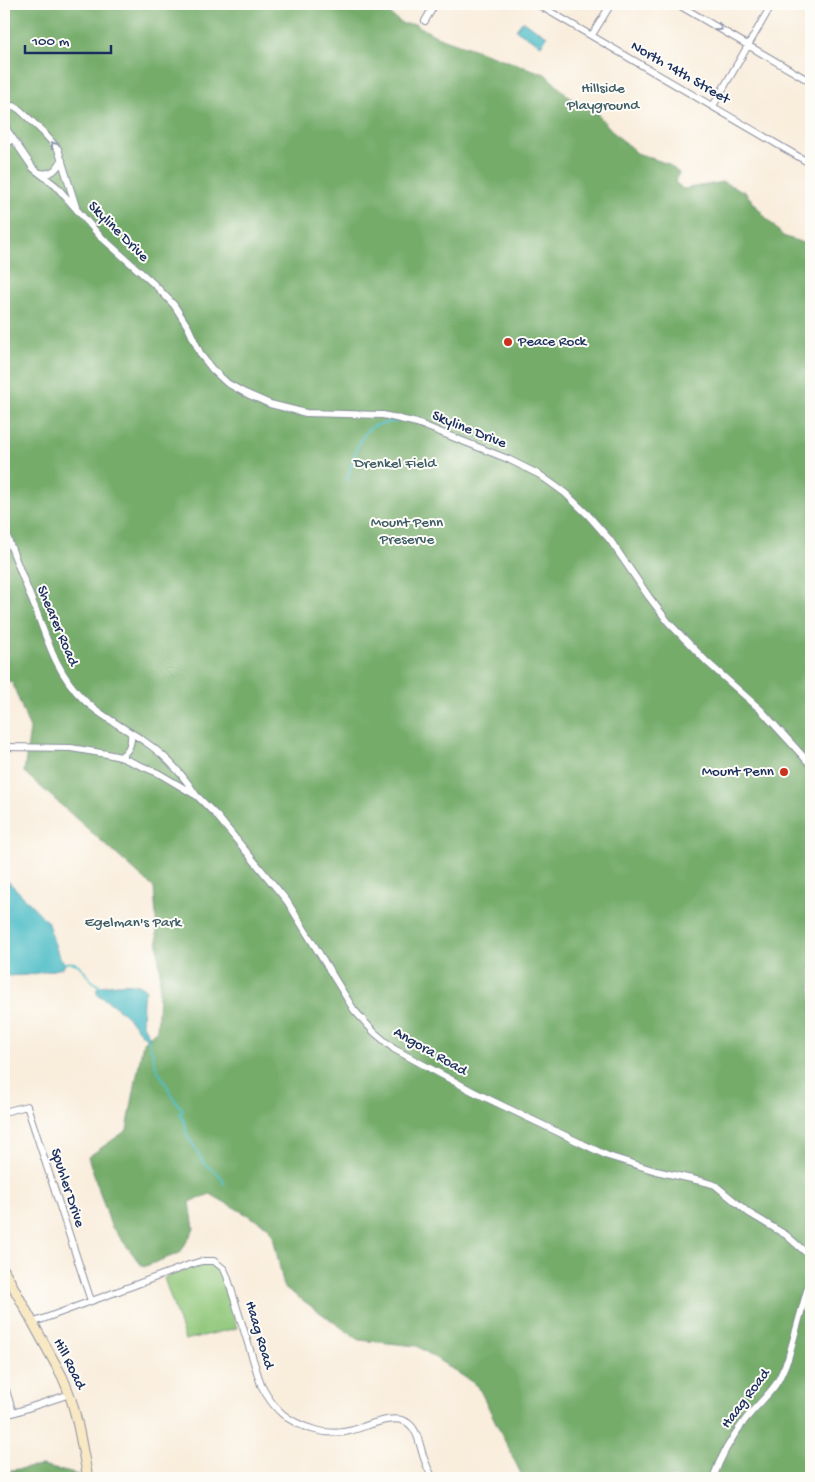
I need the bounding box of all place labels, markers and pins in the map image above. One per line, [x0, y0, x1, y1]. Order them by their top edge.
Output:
place label: Peace Rock [517, 333, 587, 351]
marker: Peace Rock [502, 336, 514, 348]
place label: Mount Penn [702, 763, 774, 781]
marker: Mount Penn [778, 766, 790, 778]

